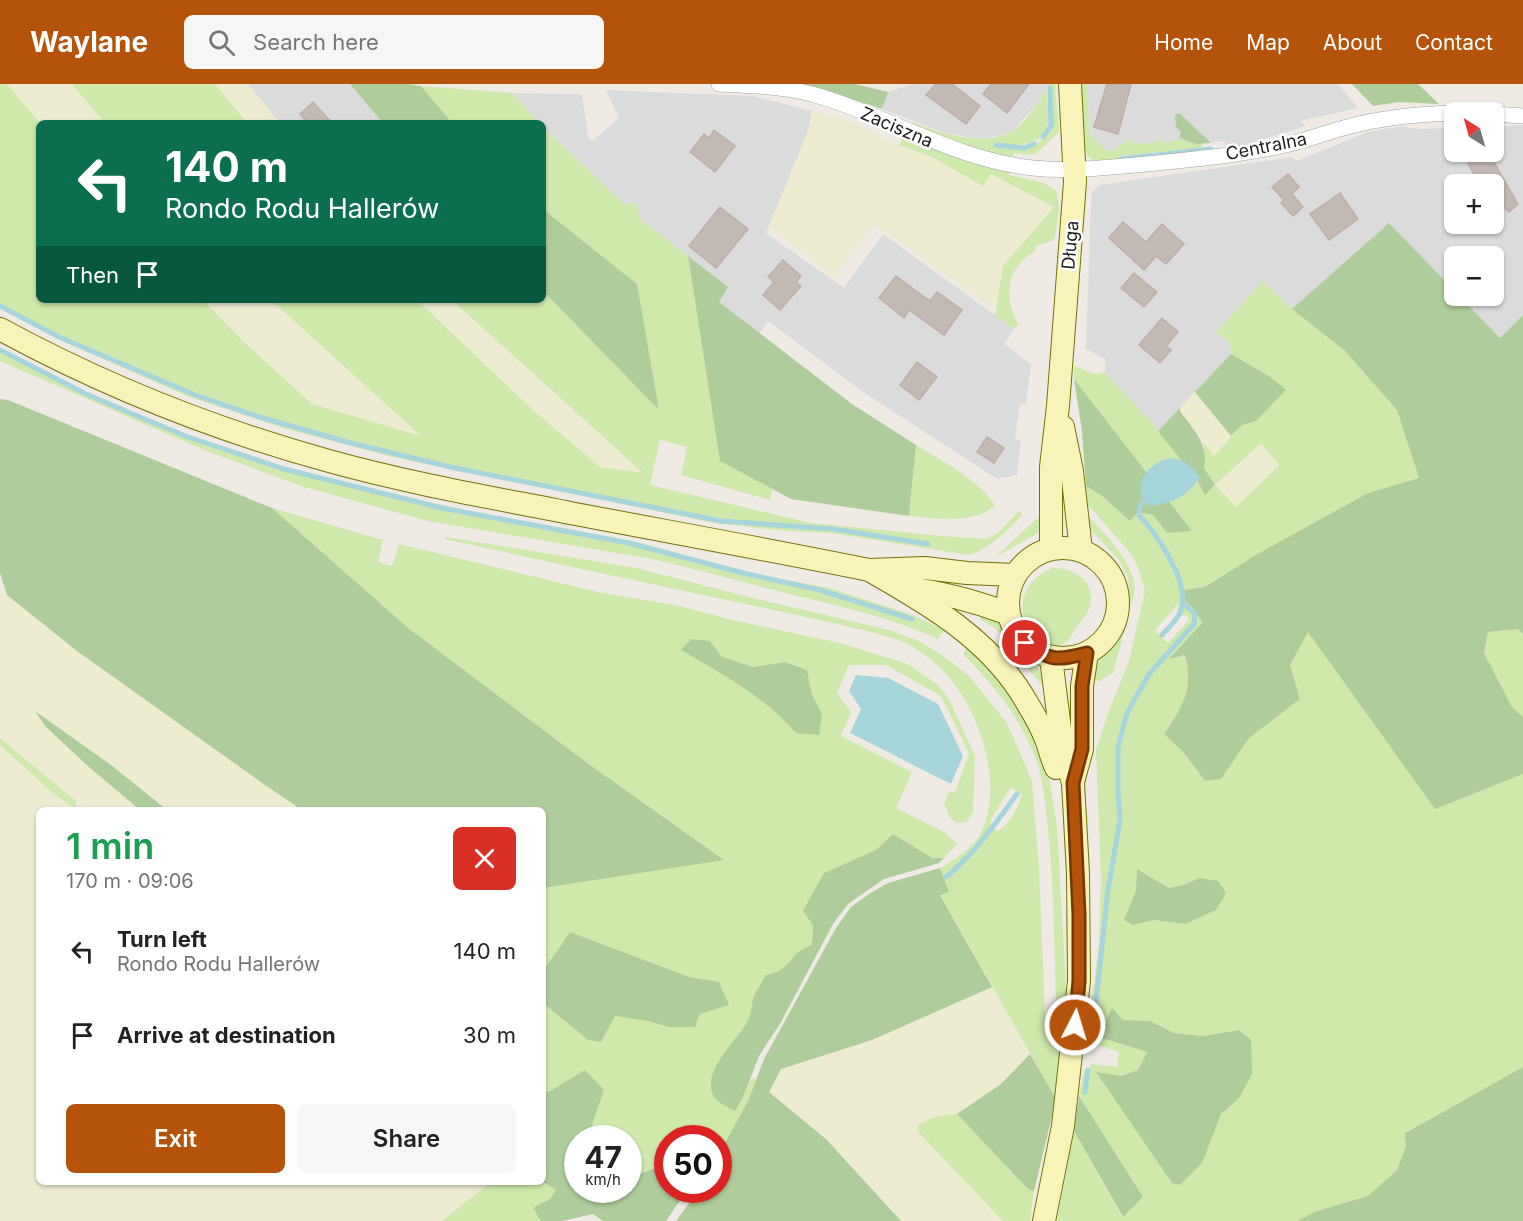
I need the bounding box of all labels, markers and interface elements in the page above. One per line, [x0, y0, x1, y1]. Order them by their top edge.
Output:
search box [184, 15, 604, 69]
text: Waylane [30, 25, 148, 59]
icon: search [205, 26, 238, 59]
text: Search here [253, 29, 379, 55]
text: Home [1154, 30, 1213, 55]
text: Map [1246, 30, 1290, 55]
text: About [1323, 30, 1382, 55]
text: Contact [1415, 30, 1493, 55]
street label: Zaciszna [858, 102, 936, 152]
north arrow [1444, 102, 1504, 162]
map controls [1444, 102, 1504, 306]
street label: Centralna [1224, 128, 1308, 164]
text: 140 m [165, 141, 288, 192]
icon: left [66, 144, 144, 222]
button: + [1444, 174, 1504, 234]
text: Rondo Rodu Hallerów [165, 192, 439, 225]
street label: Długa [1057, 220, 1083, 270]
button: − [1444, 246, 1504, 306]
icon: arrive [131, 258, 164, 291]
text: Then [66, 262, 119, 288]
pin [999, 617, 1050, 668]
icon: arrive [1008, 626, 1041, 659]
text: 1 min [66, 824, 154, 868]
button: close [453, 827, 516, 890]
text: 170 m · 09:06 [66, 869, 194, 893]
text: Turn left [117, 926, 207, 952]
icon: left [66, 935, 99, 968]
text: 140 m [454, 938, 516, 964]
text: Rondo Rodu Hallerów [117, 952, 320, 976]
position arrow [1043, 993, 1107, 1057]
icon: arrive [66, 1019, 99, 1052]
text: Arrive at destination [117, 1022, 336, 1048]
text: 30 m [463, 1022, 516, 1048]
button: Exit [66, 1104, 285, 1173]
button: Share [297, 1104, 516, 1173]
speed limit sign: 50 [654, 1125, 732, 1203]
text: 47 [584, 1139, 622, 1175]
text: km/h [585, 1170, 621, 1189]

